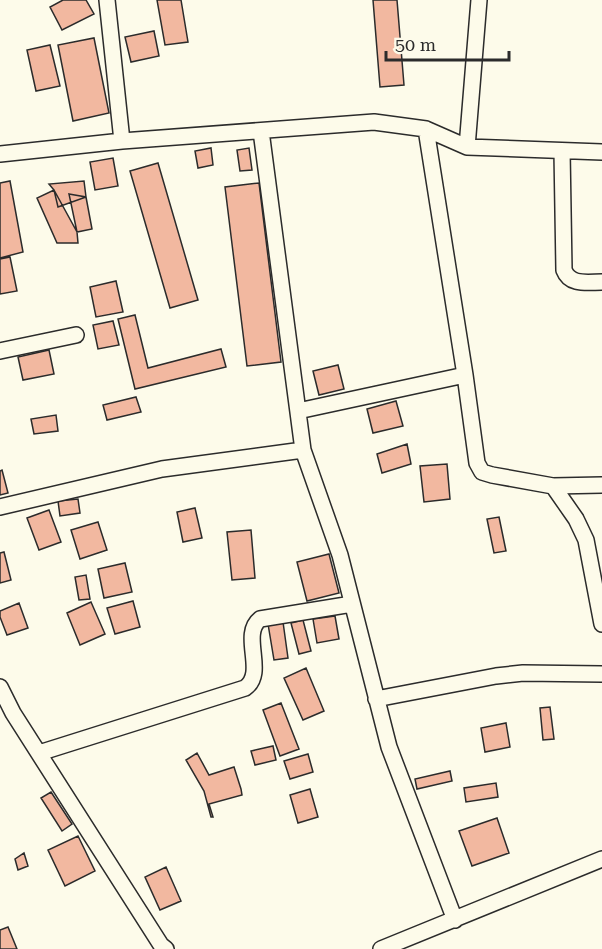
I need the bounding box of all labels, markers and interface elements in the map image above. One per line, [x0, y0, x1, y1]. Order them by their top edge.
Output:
scale bar [386, 24, 509, 62]
text: 50 m [395, 34, 436, 55]

